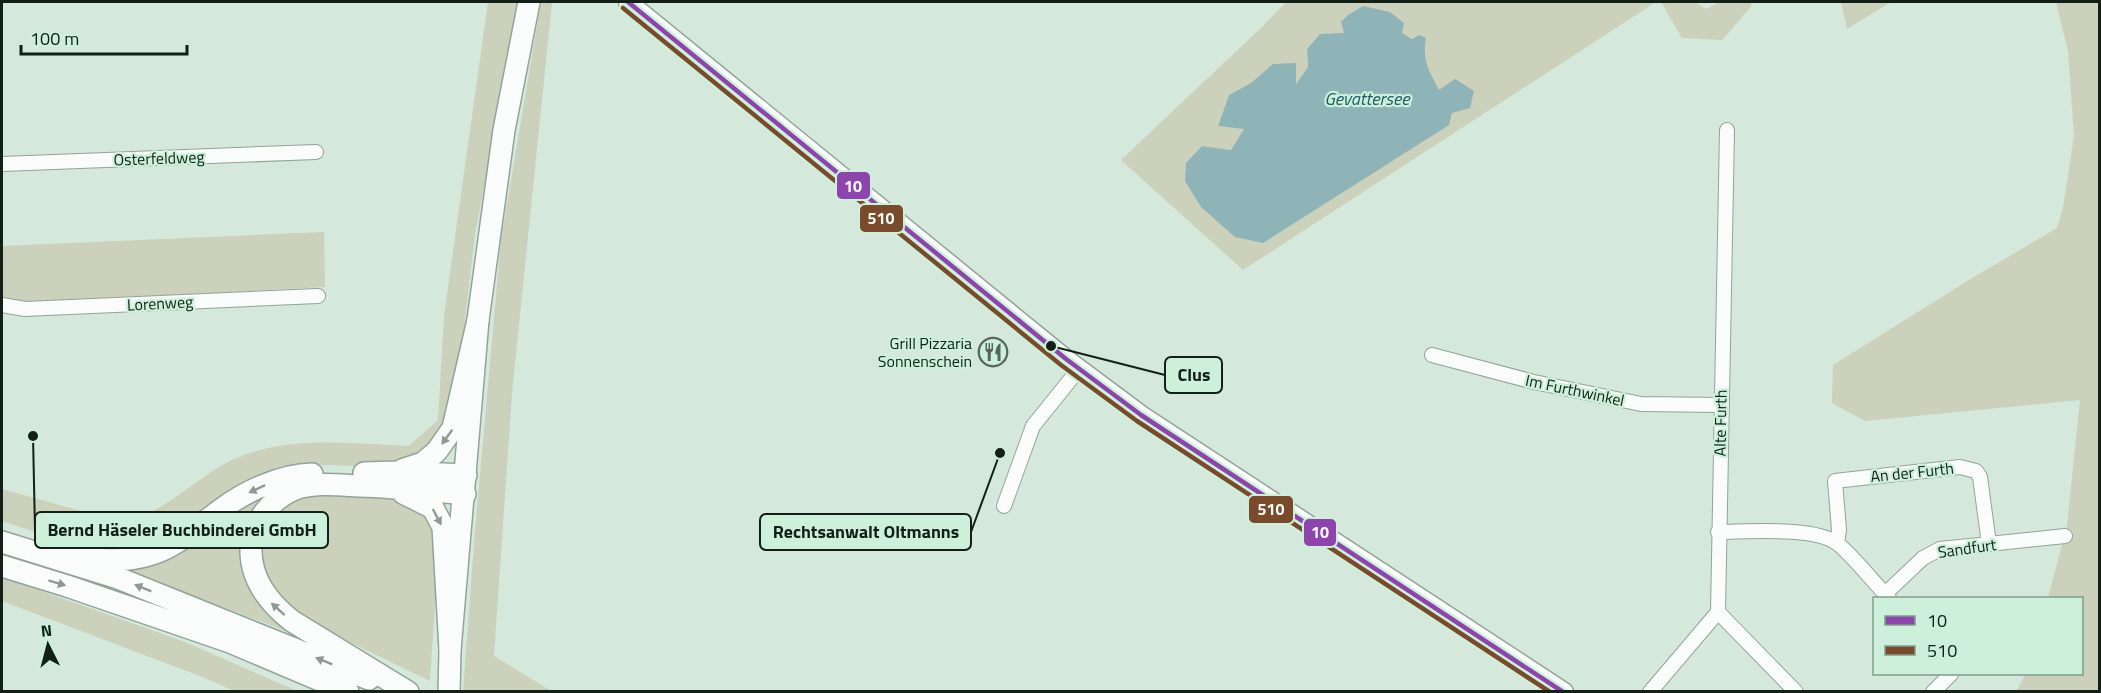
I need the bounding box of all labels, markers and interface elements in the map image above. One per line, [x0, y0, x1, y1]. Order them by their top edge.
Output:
scale bar [21, 18, 188, 56]
text: 100 m [30, 25, 79, 52]
water label: Gevattersee [1324, 85, 1411, 112]
street label: Osterfeldweg [113, 144, 205, 172]
line badge: 10 [836, 171, 871, 200]
text: 10 [844, 174, 862, 198]
line badge: 510 [859, 204, 904, 233]
text: 510 [868, 206, 894, 230]
street label: Lorenweg [126, 289, 194, 317]
place label: Grill Pizzaria Sonnenschein [878, 331, 972, 373]
restaurant icon: Grill Pizzaria Sonnenschein [977, 336, 1009, 368]
callout: Clus [1165, 357, 1222, 393]
text: Clus [1177, 361, 1211, 388]
street label: Im Furthwinkel [1523, 368, 1627, 412]
street label: Alte Furth [1707, 389, 1733, 457]
one-way arrow [441, 428, 453, 444]
street label: An der Furth [1869, 456, 1955, 488]
one-way arrow [248, 484, 265, 493]
line badge: 510 [1248, 495, 1294, 524]
text: 510 [1258, 497, 1284, 521]
one-way arrow [432, 509, 442, 526]
callout: Bernd Häseler Buchbinderei GmbH [35, 512, 328, 548]
callout: Rechtsanwalt Oltmanns [760, 514, 971, 550]
text: Bernd Häseler Buchbinderei GmbH [47, 516, 317, 543]
text: Rechtsanwalt Oltmanns [773, 518, 959, 545]
line badge: 10 [1303, 518, 1337, 547]
text: 10 [1311, 520, 1329, 544]
street label: Sandfurt [1936, 532, 1998, 564]
one-way arrow [48, 579, 66, 588]
one-way arrow [133, 583, 151, 593]
legend [1873, 597, 2083, 675]
one-way arrow [271, 603, 286, 616]
text: 10 [1927, 607, 1947, 634]
north arrow [18, 615, 78, 675]
text: N [40, 618, 53, 643]
text: 510 [1927, 637, 1957, 664]
one-way arrow [314, 656, 332, 666]

